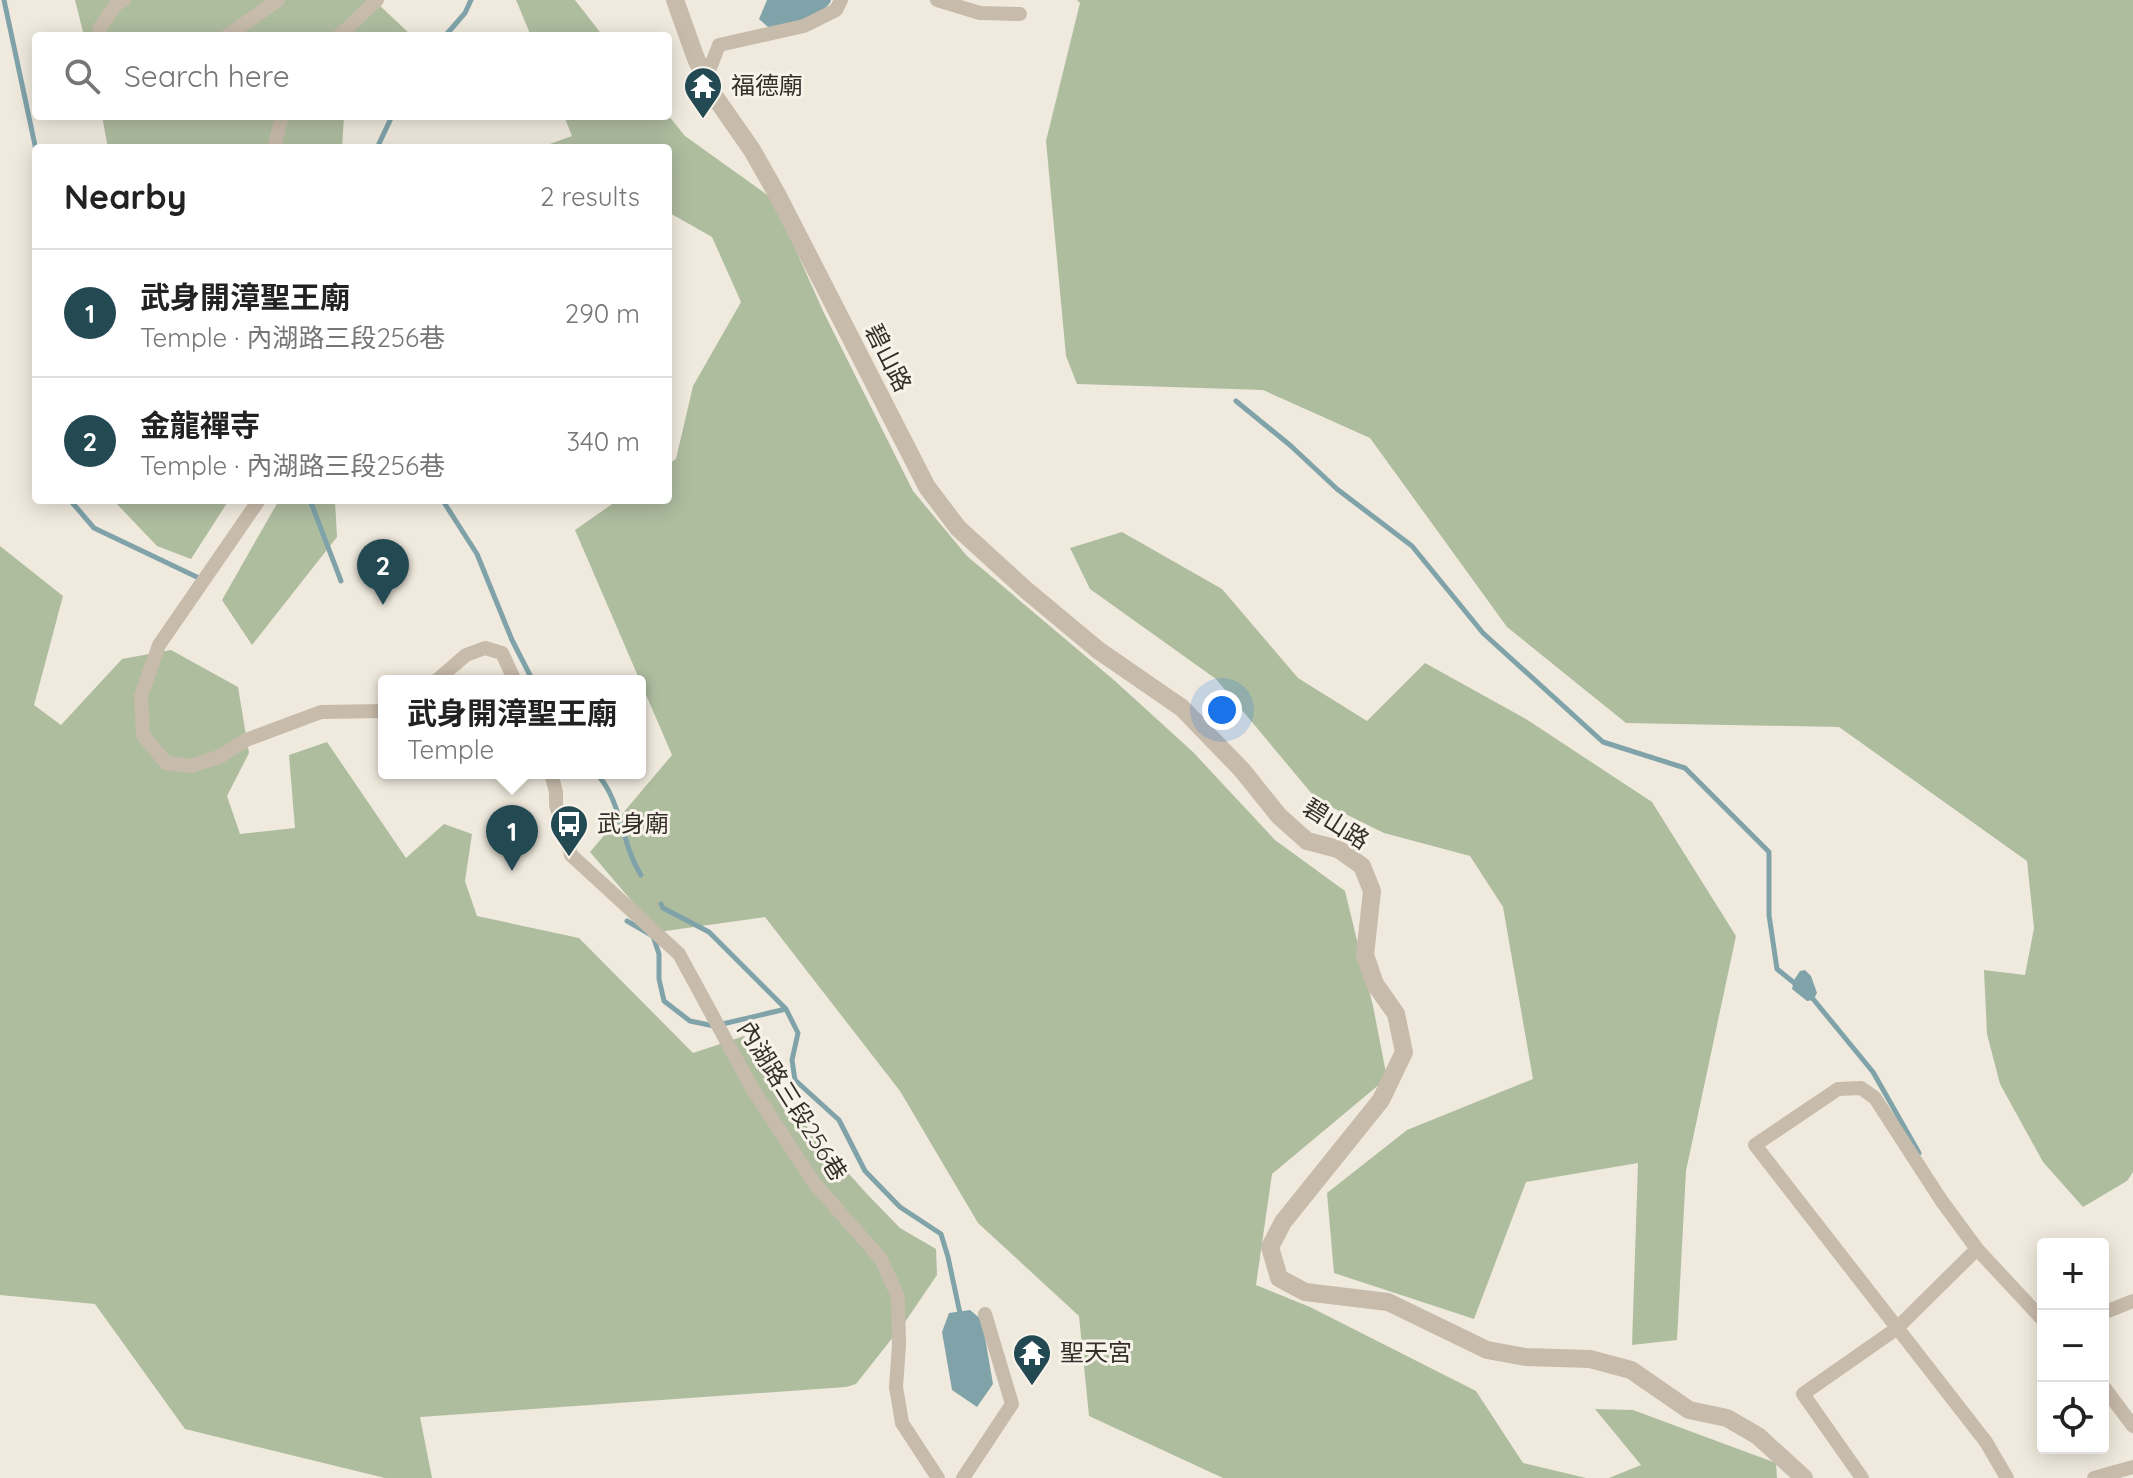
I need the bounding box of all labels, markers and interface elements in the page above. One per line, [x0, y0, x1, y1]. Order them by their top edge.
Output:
search box [32, 32, 672, 120]
icon: search [60, 54, 104, 98]
text: Search here [124, 57, 290, 95]
temple icon: 福德廟 [682, 65, 724, 120]
place label: 福德廟 [731, 70, 803, 100]
text: Nearby [64, 175, 187, 218]
text: 2 results [540, 180, 640, 213]
text: 武身開漳聖王廟 [140, 278, 350, 316]
text: 1 [85, 297, 95, 330]
text: 290 m [565, 297, 640, 330]
street label: 碧山路 [859, 319, 919, 396]
text: Temple · 內湖路三段256巷 [140, 321, 445, 354]
text: 金龍禪寺 [140, 406, 260, 444]
text: 2 [83, 425, 97, 458]
text: 340 m [566, 425, 640, 458]
text: Temple · 內湖路三段256巷 [140, 449, 445, 482]
pin: 2 [357, 539, 409, 605]
popup [378, 675, 646, 779]
your location [1202, 690, 1242, 730]
text: 武身開漳聖王廟 [407, 694, 617, 732]
text: Temple [407, 733, 494, 766]
street label: 碧山路 [1298, 791, 1375, 855]
bus stop icon: 武身廟 [548, 803, 590, 858]
pin: 1 [486, 805, 538, 871]
place label: 武身廟 [597, 808, 669, 838]
street label: 內湖路三段256巷 [732, 1015, 854, 1186]
map controls [2037, 1238, 2109, 1454]
button: + [2037, 1238, 2109, 1310]
button: − [2037, 1310, 2109, 1382]
temple icon: 聖天宮 [1011, 1332, 1053, 1387]
place label: 聖天宮 [1060, 1337, 1132, 1367]
button: locate [2037, 1382, 2109, 1454]

